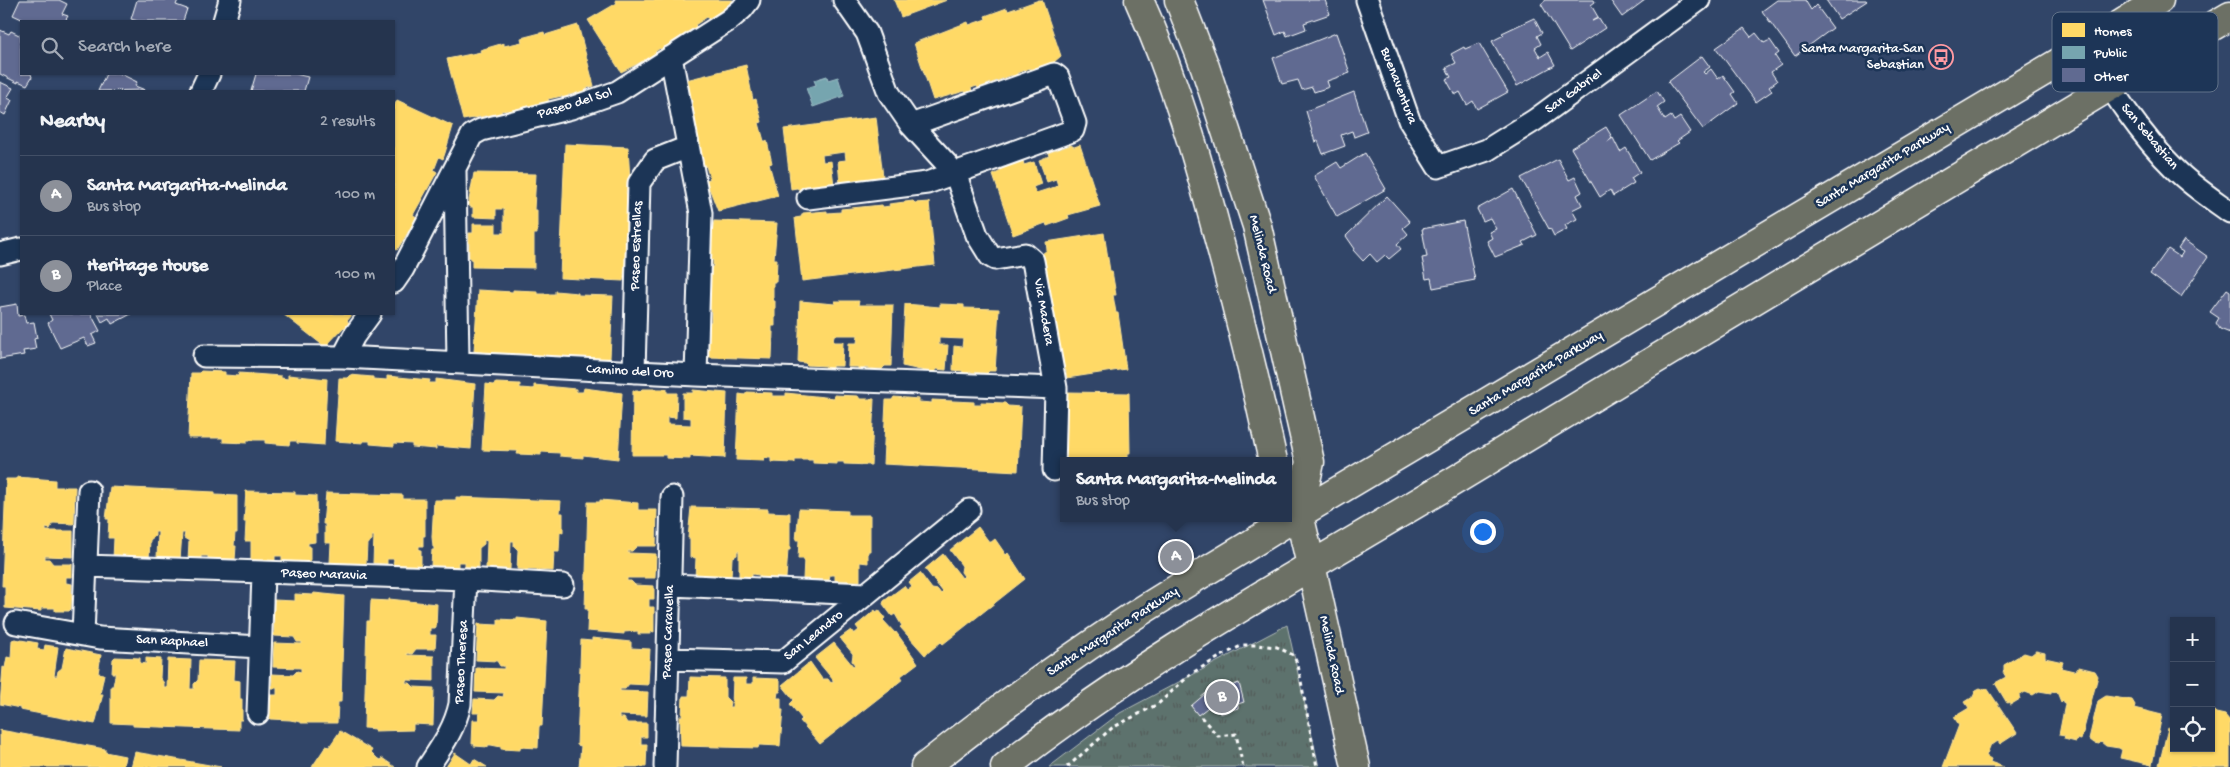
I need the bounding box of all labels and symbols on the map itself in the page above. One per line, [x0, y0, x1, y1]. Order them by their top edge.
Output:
legend [2052, 12, 2218, 92]
text: Homes [2094, 24, 2132, 41]
place label: Santa Margarita-San Sebastian [1801, 41, 1924, 74]
street label: Buenaventura [1375, 44, 1421, 128]
bus stop icon: Santa Margarita-San Sebastian [1928, 44, 1954, 70]
text: Public [2093, 46, 2128, 63]
street label: San Gabriel [1542, 66, 1606, 118]
text: Other [2094, 69, 2129, 86]
street label: Paseo del Sol [535, 85, 614, 124]
street label: San Sebastian [2116, 100, 2182, 174]
street label: Santa Margarita Parkway [1813, 119, 1953, 213]
street label: Paseo Estrellas [627, 200, 647, 292]
street label: Melinda Road [1244, 213, 1280, 296]
street label: Via Madera [1029, 276, 1057, 348]
street label: Santa Margarita Parkway [1466, 327, 1606, 421]
street label: Camino del Oro [586, 361, 674, 383]
your location [1470, 519, 1496, 545]
pin: A [1160, 538, 1192, 576]
street label: Paseo Maravia [280, 565, 368, 585]
street label: Santa Margarita Parkway [1044, 583, 1182, 681]
street label: Paseo Caravella [659, 584, 679, 680]
street label: San Leandro [781, 607, 847, 665]
street label: Melinda Road [1314, 614, 1348, 697]
street label: Paseo Theresa [451, 619, 473, 705]
street label: San Raphael [136, 632, 208, 652]
pin: B [1206, 678, 1238, 716]

